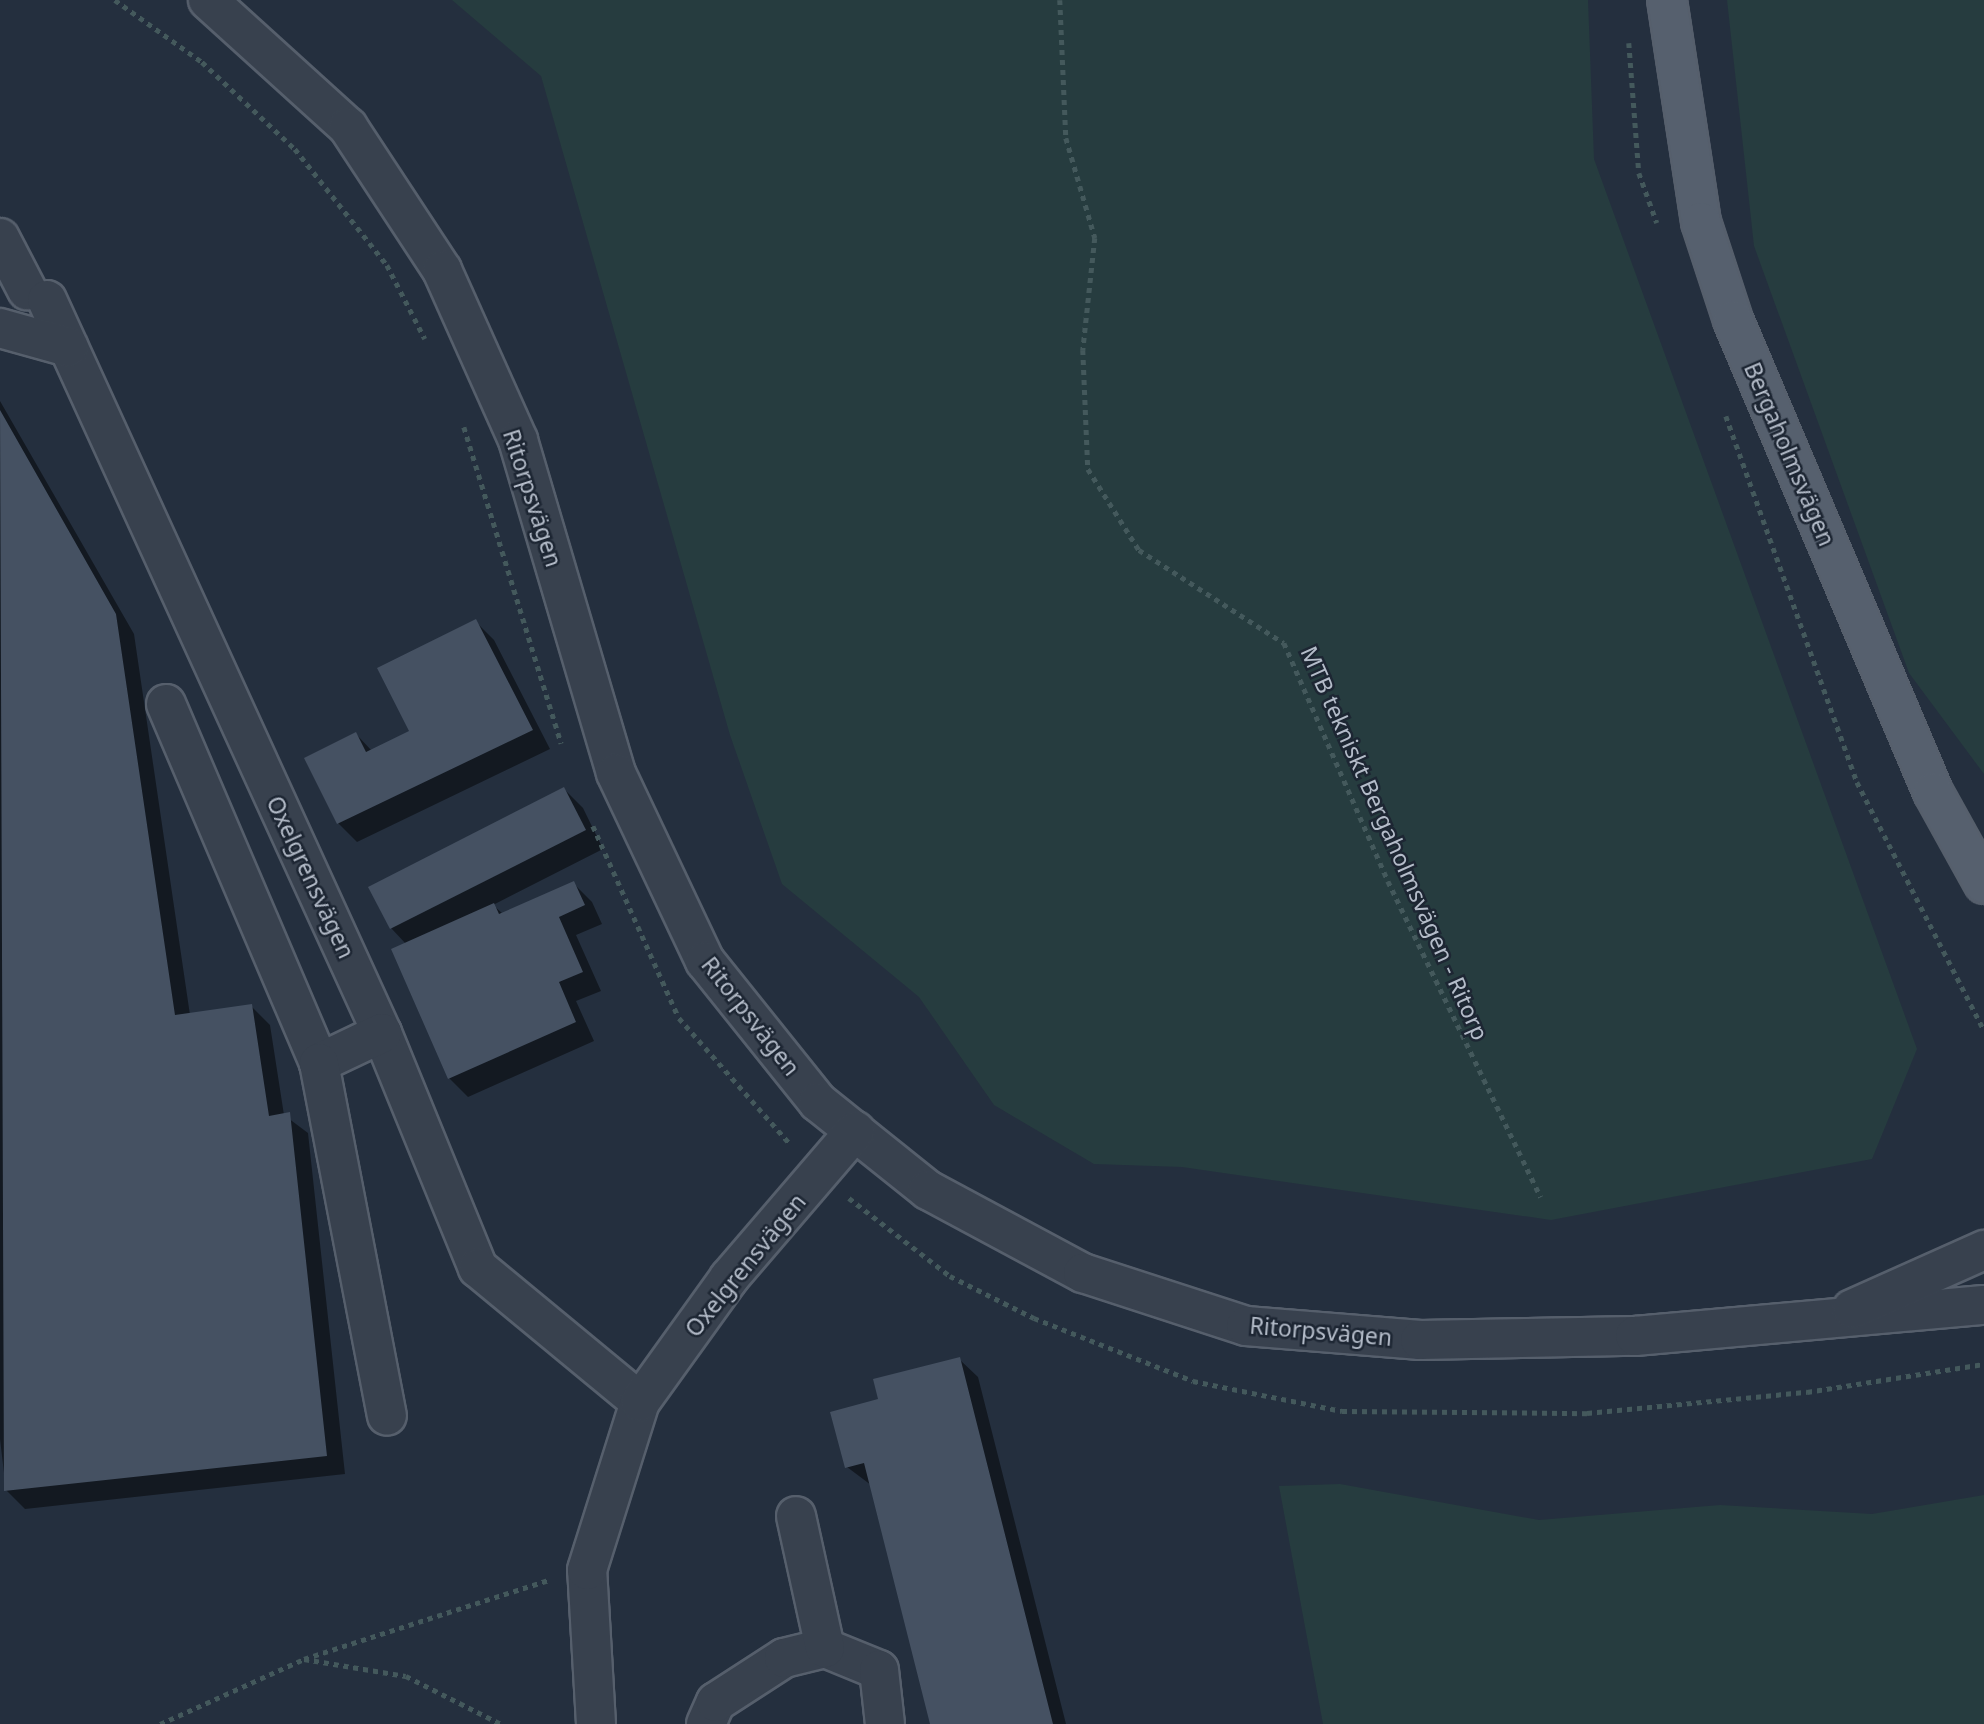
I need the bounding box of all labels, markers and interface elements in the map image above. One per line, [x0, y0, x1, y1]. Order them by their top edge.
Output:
street label: Bergaholmsvägen [1739, 358, 1841, 550]
street label: Ritorpsvägen [498, 426, 568, 570]
street label: MTB tekniskt Bergaholmsvägen - Ritorp [1295, 642, 1495, 1044]
street label: Oxelgrensvägen [261, 791, 361, 963]
street label: Ritorpsvägen [696, 951, 806, 1081]
street label: Oxelgrensvägen [679, 1188, 811, 1342]
street label: Ritorpsvägen [1249, 1311, 1393, 1351]

